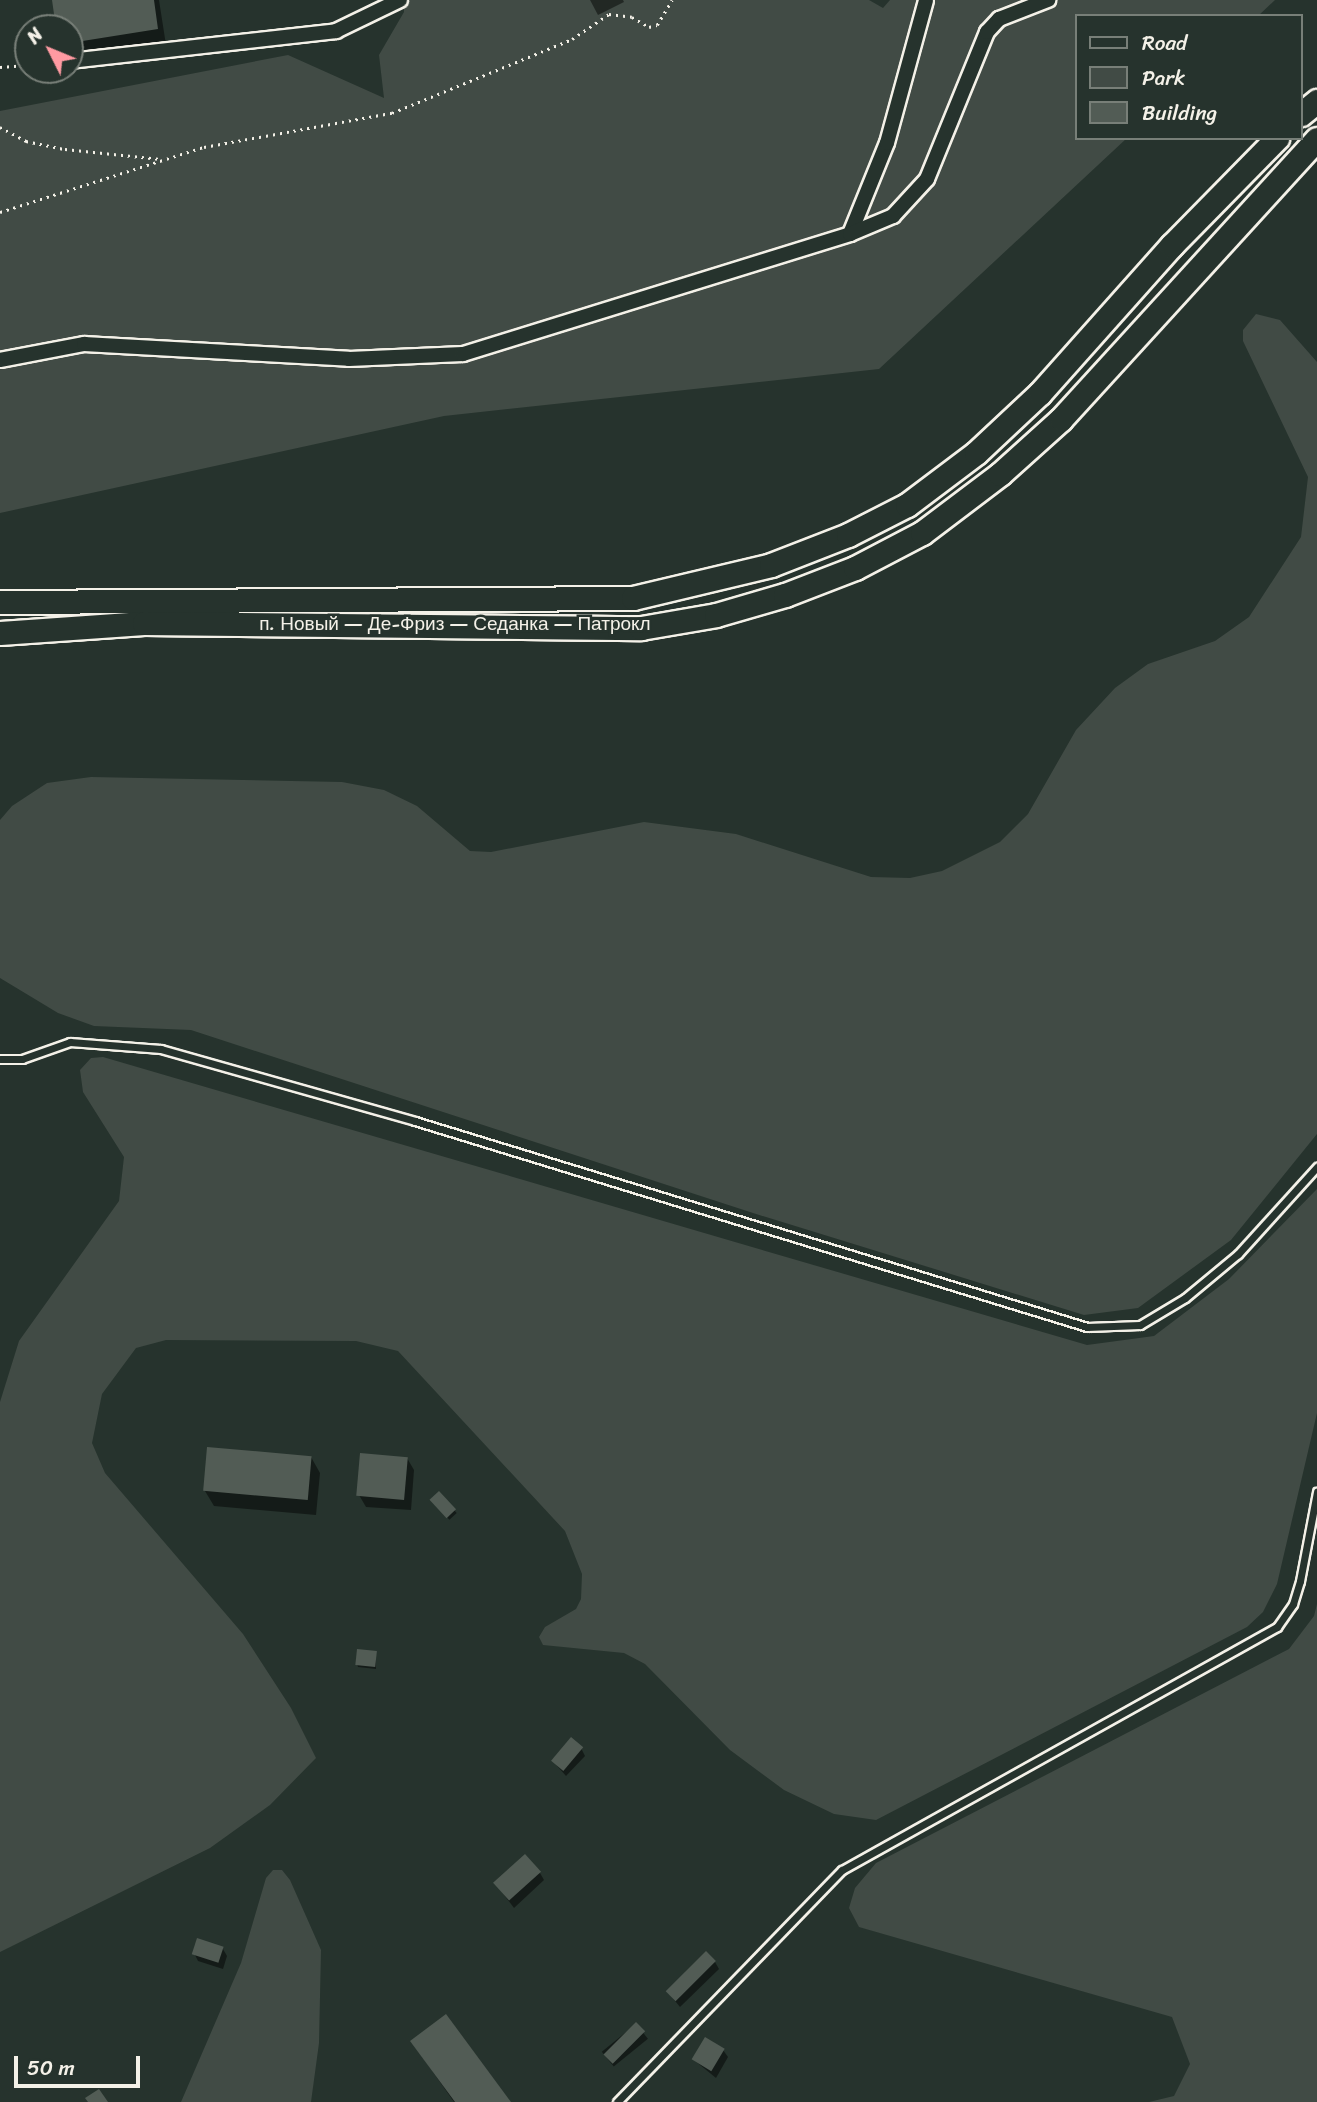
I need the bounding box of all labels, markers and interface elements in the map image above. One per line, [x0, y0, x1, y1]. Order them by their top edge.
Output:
north arrow [14, 14, 84, 84]
legend [1076, 14, 1303, 140]
text: N [18, 20, 51, 52]
text: Road [1142, 24, 1187, 62]
text: Park [1142, 59, 1185, 97]
text: Building [1142, 94, 1217, 132]
street label: п. Новый — Де-Фриз — Седанка — Патрокл [259, 613, 651, 635]
scale bar [18, 2042, 144, 2086]
text: 50 m [27, 2049, 75, 2087]

